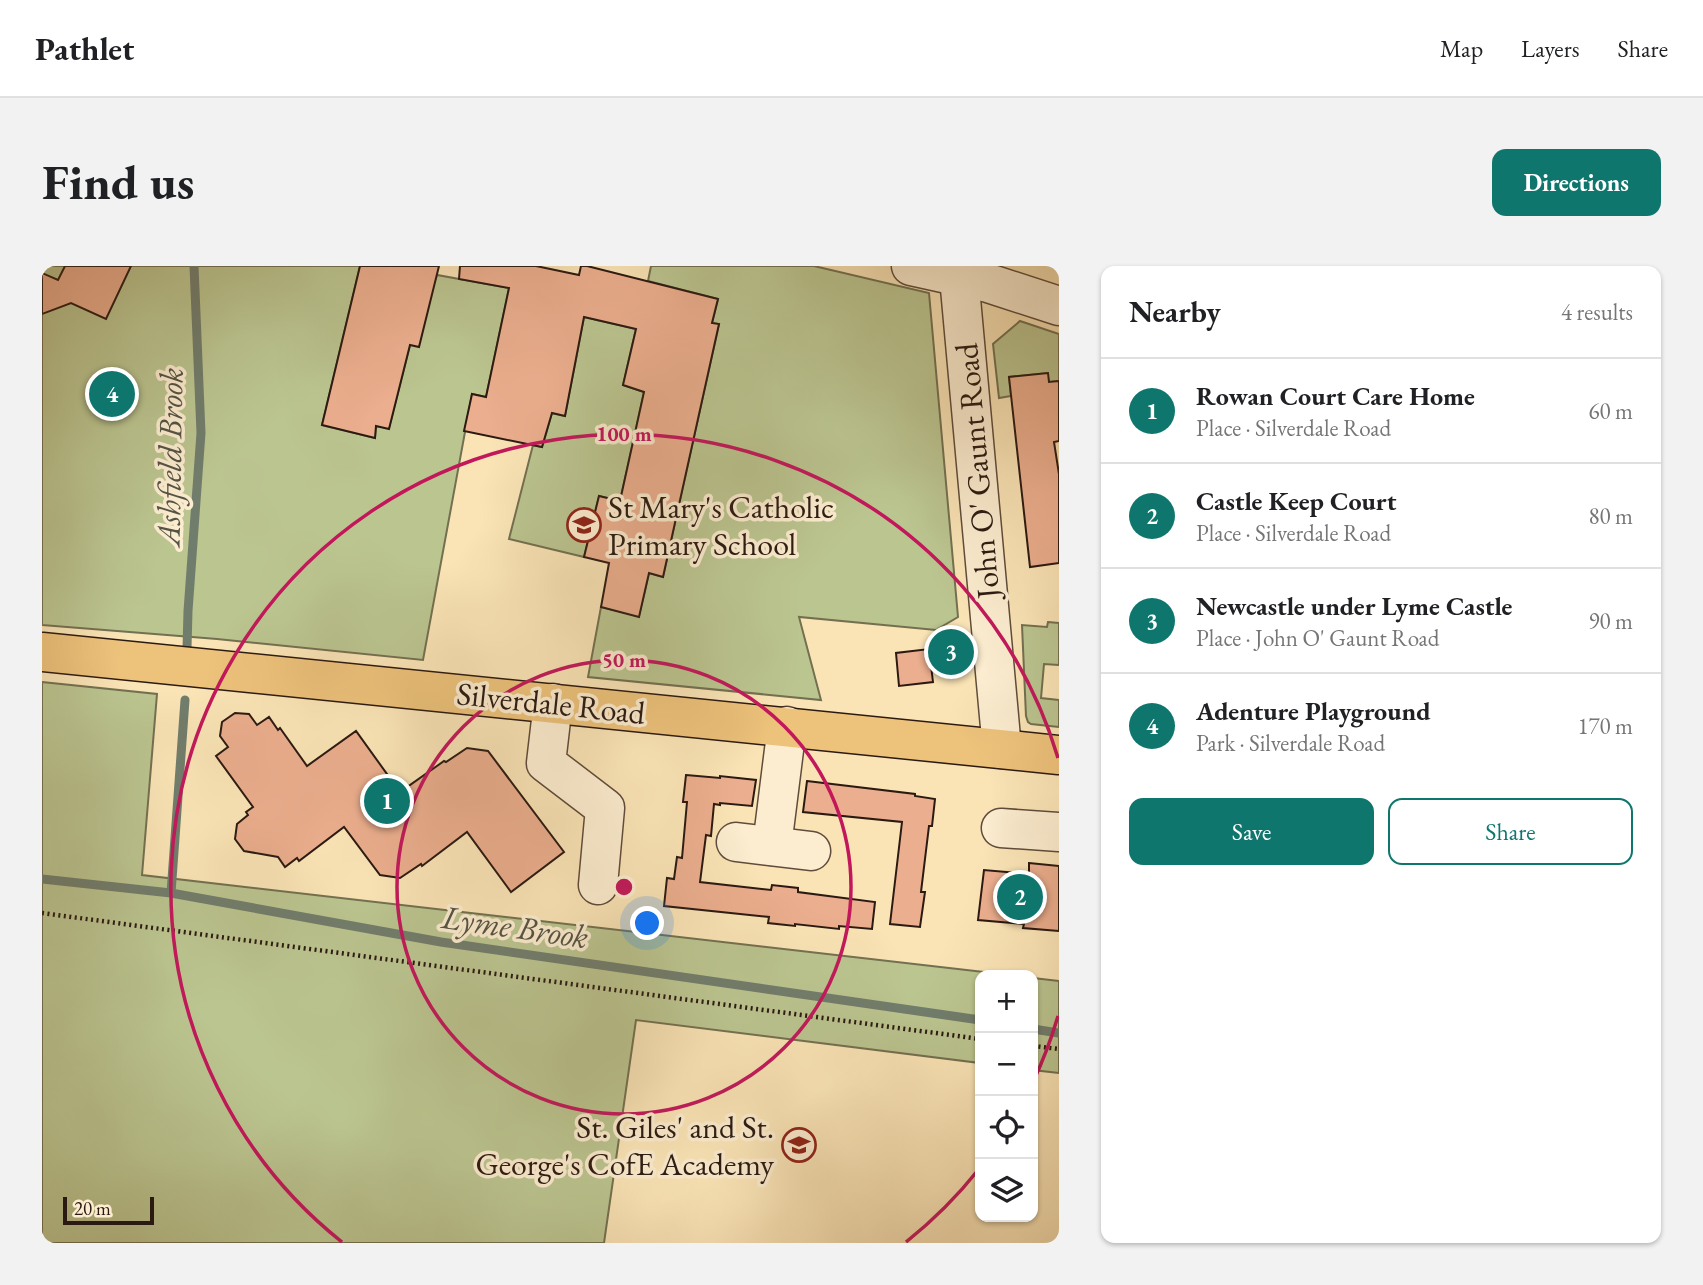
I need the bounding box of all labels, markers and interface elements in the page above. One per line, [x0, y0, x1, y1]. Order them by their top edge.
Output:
text: Pathlet [35, 27, 134, 70]
text: Map [1440, 33, 1483, 64]
text: Layers [1521, 33, 1580, 64]
text: Share [1618, 33, 1668, 64]
button: Directions [1492, 149, 1661, 216]
text: Find us [42, 150, 194, 214]
text: Nearby [1129, 292, 1221, 331]
text: 4 results [1561, 297, 1633, 327]
street label: John O' Gaunt Road [945, 341, 1009, 604]
water label: Ashfield Brook [146, 367, 193, 550]
pin: 4 [89, 368, 135, 420]
text: Rowan Court Care Home [1196, 379, 1475, 413]
text: 1 [1146, 396, 1158, 426]
text: 60 m [1588, 396, 1633, 426]
text: Place · Silverdale Road [1196, 413, 1391, 443]
text: 100 m [596, 420, 652, 447]
text: Castle Keep Court [1196, 484, 1396, 518]
place label: St Mary's Catholic Primary School [608, 486, 834, 565]
text: 2 [1146, 501, 1158, 531]
text: 80 m [1588, 501, 1633, 531]
school or university icon: St Mary's Catholic Primary School [565, 506, 603, 544]
text: Place · Silverdale Road [1196, 518, 1391, 548]
text: Newcastle under Lyme Castle [1196, 589, 1512, 623]
text: 3 [1146, 606, 1158, 636]
text: 90 m [1588, 606, 1633, 636]
text: Place · John O' Gaunt Road [1196, 623, 1439, 653]
pin: 3 [928, 626, 974, 678]
text: 50 m [602, 646, 646, 673]
street label: Silverdale Road [455, 672, 648, 734]
text: Adenture Playground [1196, 694, 1431, 728]
text: 4 [1146, 711, 1158, 741]
text: 170 m [1577, 711, 1633, 741]
text: Park · Silverdale Road [1196, 728, 1385, 758]
pin: 1 [364, 775, 410, 827]
button: Save [1129, 798, 1374, 865]
button: Share [1388, 798, 1633, 865]
pin: 2 [997, 871, 1043, 923]
centre of rings [612, 875, 636, 899]
water label: Lyme Brook [438, 895, 591, 958]
your location [630, 906, 664, 940]
map controls [975, 970, 1038, 1222]
button: + [975, 970, 1038, 1033]
button: − [975, 1033, 1038, 1096]
button: locate [975, 1096, 1038, 1159]
place label: St. Giles' and St. George's CofE Academy [476, 1106, 775, 1185]
school or university icon: St. Giles' and St. George's CofE Academy [780, 1126, 818, 1164]
button: layers [975, 1159, 1038, 1222]
scale bar [63, 1194, 154, 1226]
text: 20 m [74, 1196, 111, 1221]

